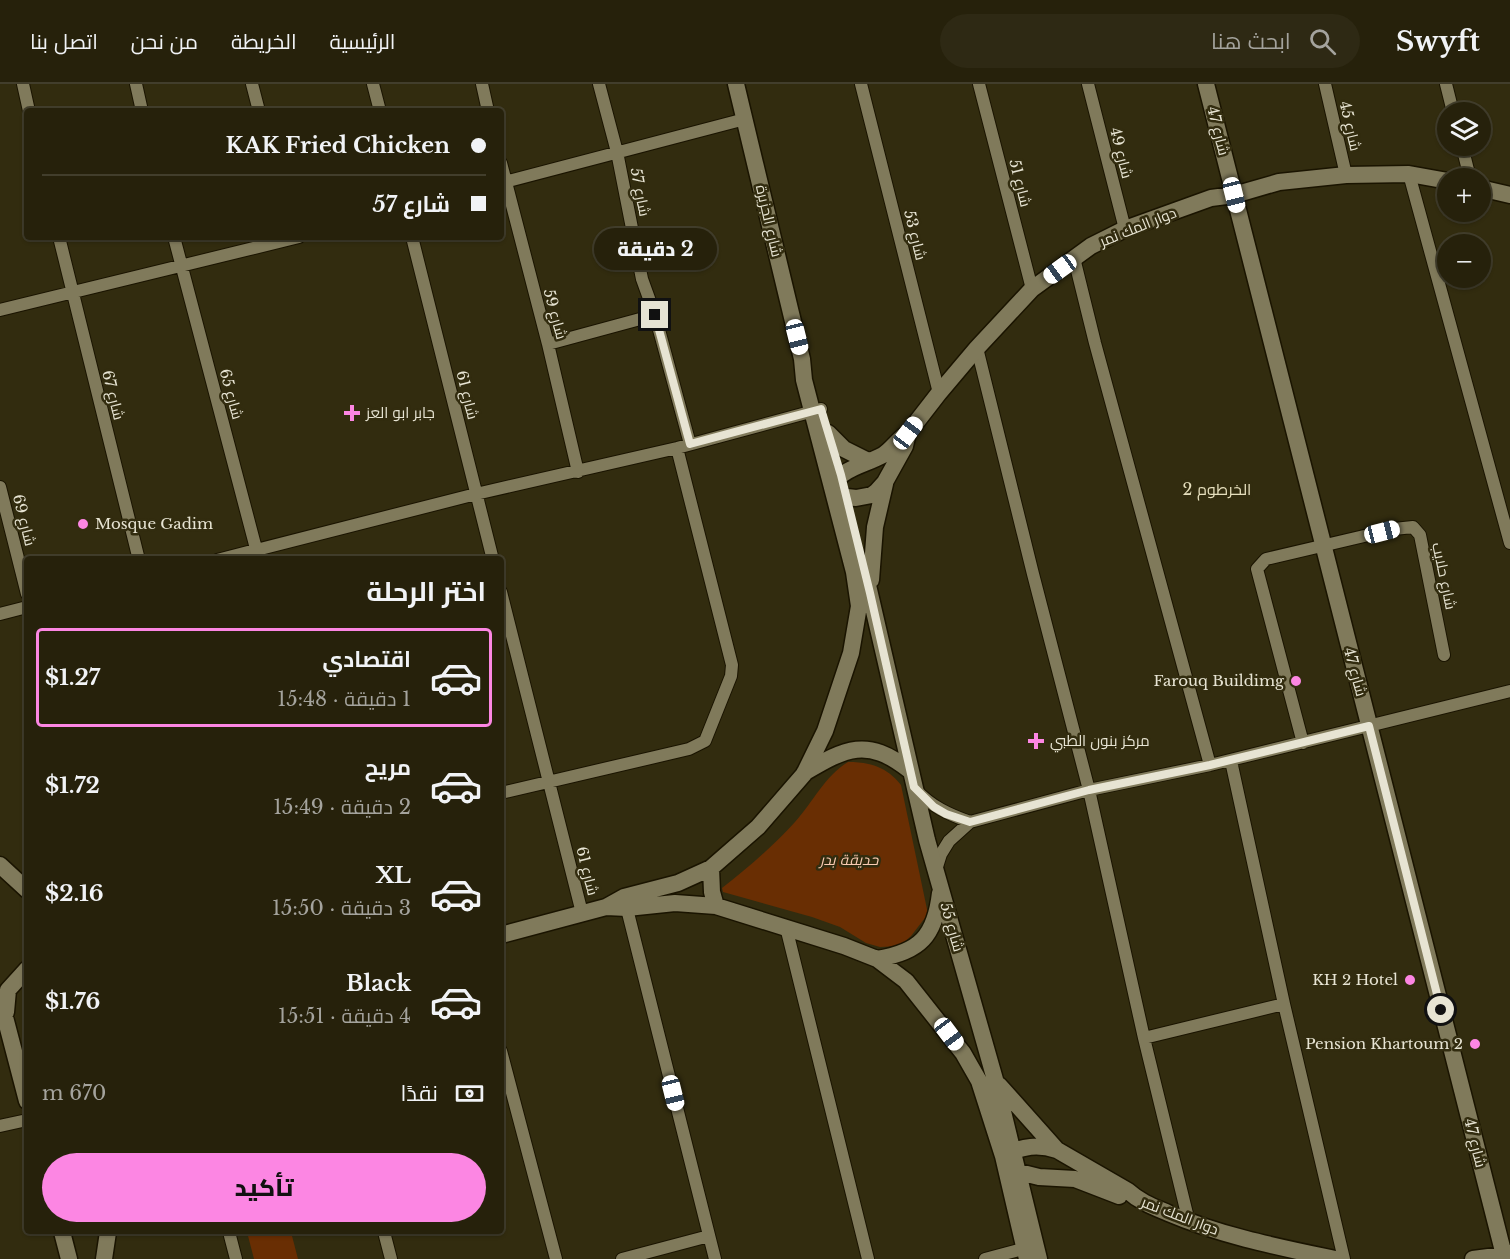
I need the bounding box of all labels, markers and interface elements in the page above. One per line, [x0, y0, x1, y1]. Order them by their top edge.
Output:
search box [940, 14, 1360, 68]
text: Swyft [1396, 24, 1480, 59]
icon: search [1306, 25, 1339, 58]
text: ابحث هنا [1211, 28, 1291, 55]
text: اتصل بنا [30, 29, 98, 55]
text: من نحن [131, 29, 198, 55]
text: الخريطة [231, 29, 297, 55]
text: الرئيسية [330, 29, 395, 55]
street label: شارع 45 [1334, 99, 1365, 153]
map controls [1437, 102, 1491, 288]
button: layers [1437, 102, 1491, 156]
street label: شارع 47 [1201, 104, 1234, 158]
street label: شارع 49 [1104, 125, 1137, 181]
text: KAK Fried Chicken [226, 132, 450, 159]
street label: شارع 51 [1003, 157, 1036, 209]
street label: شارع 57 [624, 166, 655, 218]
button: + [1437, 168, 1491, 222]
car [1221, 175, 1247, 215]
street label: شارع الجزيرة [750, 183, 787, 259]
text: شارع 57 [373, 191, 450, 218]
street label: دوار المك نمر [1096, 203, 1179, 251]
street label: شارع 53 [898, 208, 931, 262]
callout: 2 دقيقة [594, 228, 716, 270]
button: − [1437, 234, 1491, 288]
text: 2 دقيقة [617, 237, 694, 261]
car [1040, 251, 1080, 287]
street label: شارع 59 [538, 287, 571, 342]
route end [641, 301, 668, 328]
car [784, 317, 810, 357]
street label: شارع 65 [214, 367, 247, 422]
street label: شارع 67 [96, 368, 129, 422]
street label: شارع 61 [450, 368, 483, 422]
place label: جابر ابو العز [365, 403, 435, 422]
marker: جابر ابو العز [343, 404, 361, 422]
car [890, 413, 926, 453]
district label: الخرطوم 2 [1183, 479, 1251, 501]
street label: شارع 69 [7, 492, 40, 548]
place label: Mosque Gadim [95, 514, 213, 533]
marker: Mosque Gadim [76, 517, 90, 531]
car [1362, 519, 1402, 545]
street label: شارع حلايب [1426, 541, 1461, 612]
text: اختر الرحلة [367, 575, 486, 608]
street label: شارع 47 [1338, 645, 1371, 699]
text: اقتصادي [322, 646, 411, 673]
icon: car [429, 651, 483, 705]
text: $1.27 [45, 664, 100, 691]
place label: Farouq Buildimg [1153, 671, 1285, 690]
marker: Farouq Buildimg [1289, 674, 1303, 688]
text: 1 دقيقة · 15:48 [277, 687, 411, 711]
place label: مركز بنون الطبي [1050, 731, 1150, 753]
marker: مركز بنون الطبي [1027, 732, 1045, 750]
text: مريح [365, 754, 411, 781]
icon: car [429, 759, 483, 813]
text: $1.72 [45, 772, 100, 799]
text: 2 دقيقة · 15:49 [273, 795, 411, 819]
street label: شارع 61 [570, 844, 603, 898]
park label: حديقة بدر [818, 850, 879, 869]
text: XL [376, 862, 411, 889]
icon: car [429, 867, 483, 921]
text: $2.16 [45, 880, 104, 907]
text: 3 دقيقة · 15:50 [272, 896, 411, 920]
street label: شارع 55 [934, 900, 969, 954]
text: Black [346, 970, 411, 997]
place label: KH 2 Hotel [1312, 970, 1398, 989]
marker: KH 2 Hotel [1403, 973, 1417, 987]
icon: car [429, 975, 483, 1029]
text: $1.76 [45, 988, 100, 1015]
route start [1427, 996, 1454, 1023]
text: 4 دقيقة · 15:51 [278, 1004, 411, 1028]
car [931, 1014, 967, 1054]
place label: Pension Khartoum 2 [1305, 1034, 1463, 1053]
marker: Pension Khartoum 2 [1468, 1037, 1482, 1051]
car [660, 1073, 686, 1113]
icon: cash [453, 1077, 486, 1110]
text: نقدًا [400, 1080, 438, 1107]
text: 670 m [42, 1081, 106, 1105]
street label: شارع 47 [1458, 1116, 1491, 1170]
button: تأكيد [42, 1153, 486, 1222]
street label: دوار المك نمر [1138, 1192, 1221, 1239]

